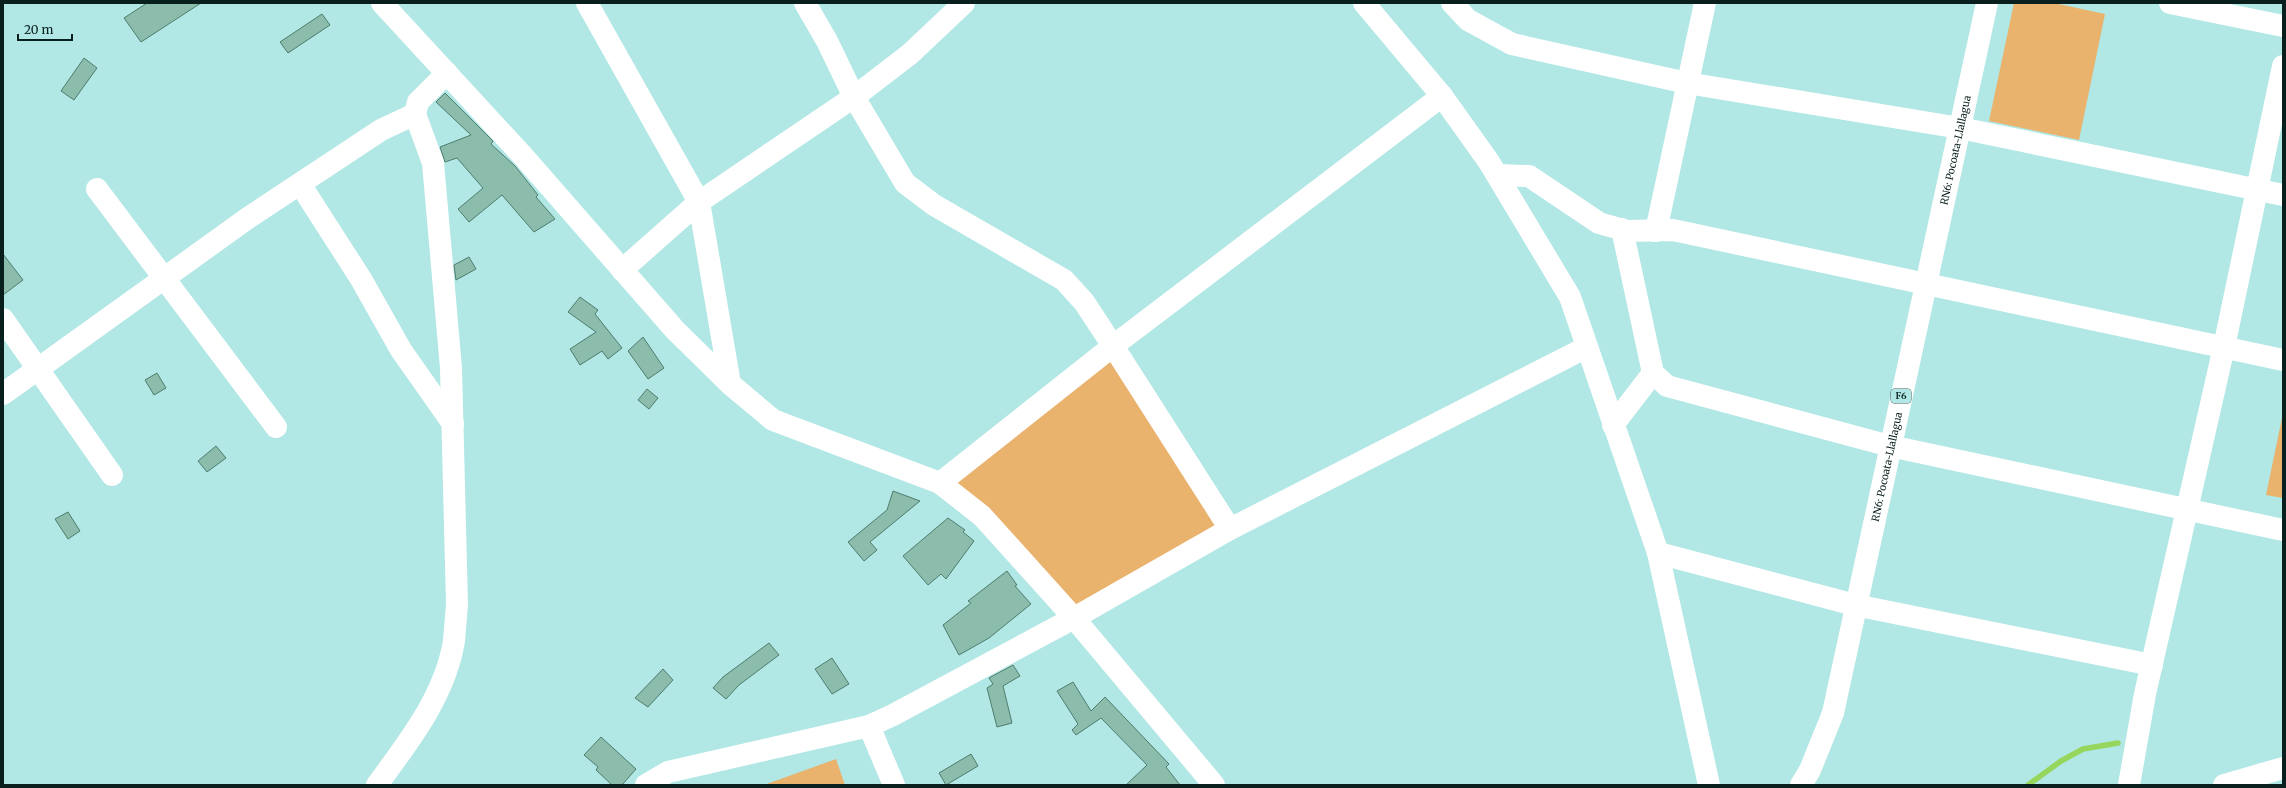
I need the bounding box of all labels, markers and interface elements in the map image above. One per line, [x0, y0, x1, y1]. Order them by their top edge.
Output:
scale bar [18, 16, 72, 42]
text: 20 m [24, 22, 53, 37]
street label: RN6: Pocoata-Llallagua [1937, 94, 1974, 206]
road number: F6 [1891, 389, 1911, 403]
street label: RN6: Pocoata-Llallagua [1869, 410, 1905, 523]

